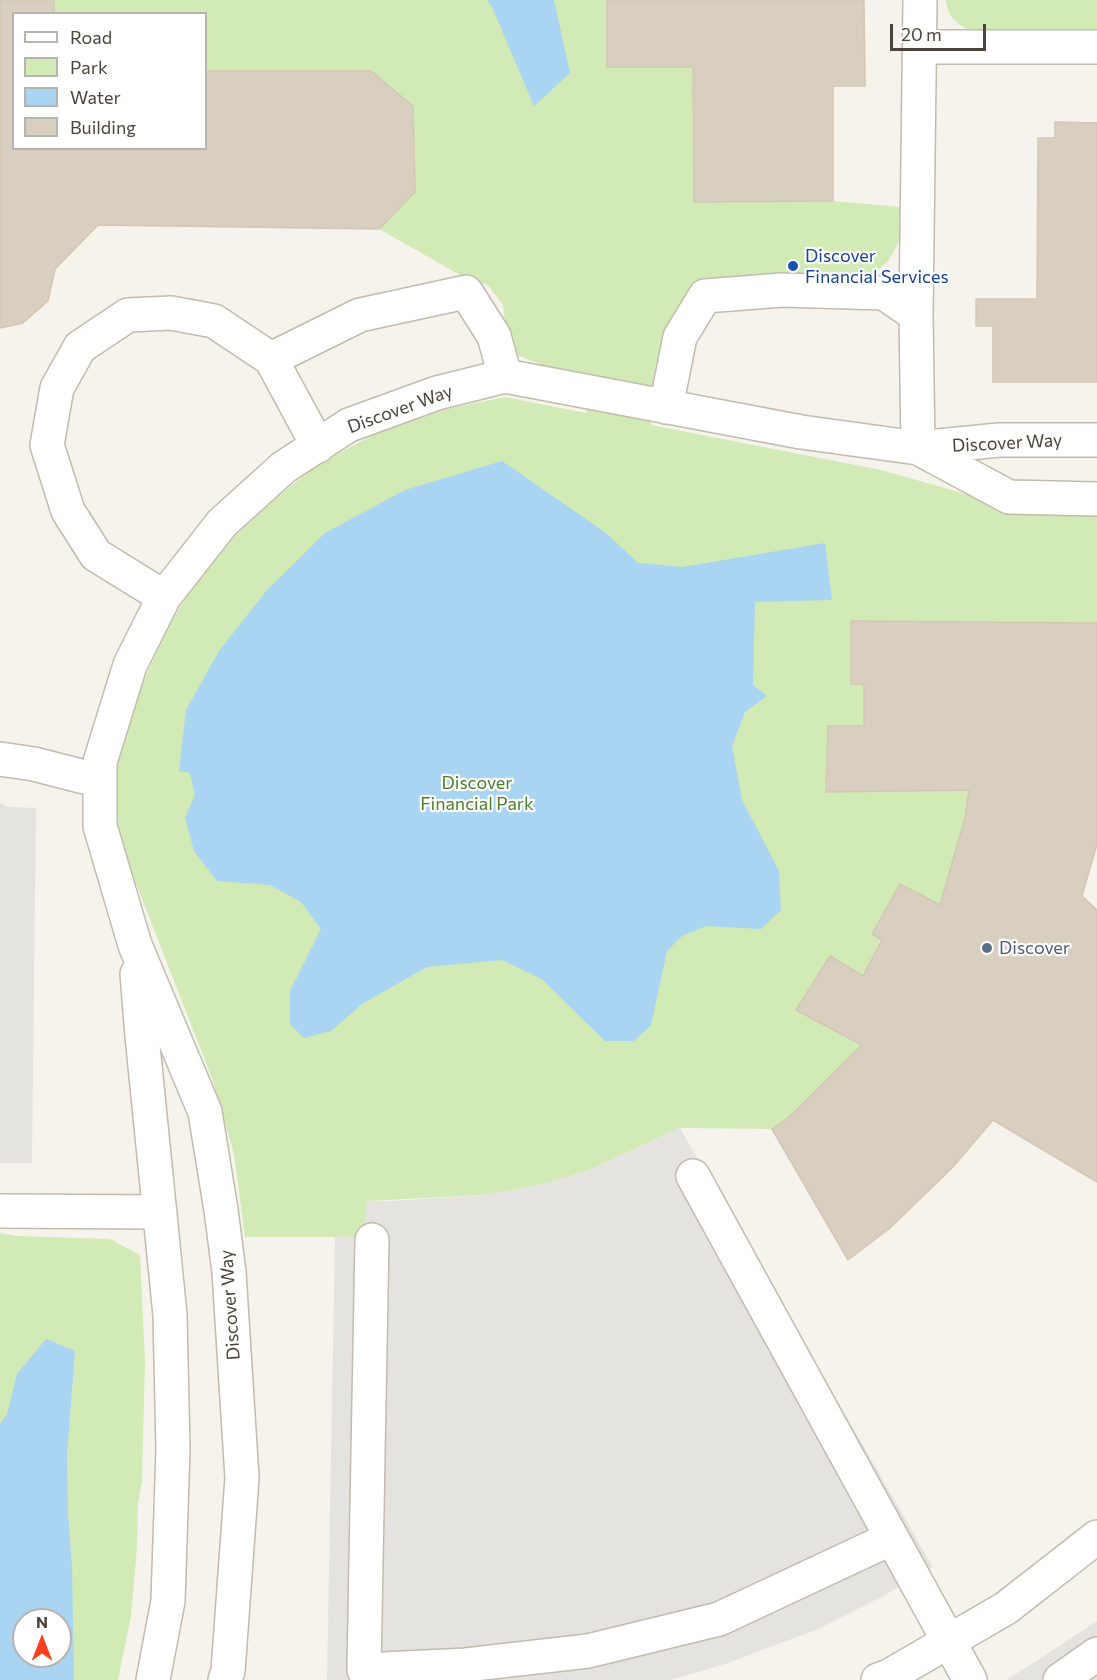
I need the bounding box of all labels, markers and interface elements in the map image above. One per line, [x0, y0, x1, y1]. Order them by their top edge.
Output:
legend [12, 12, 207, 150]
scale bar [893, 12, 989, 50]
text: 20 m [901, 23, 942, 45]
text: Road [70, 26, 112, 48]
text: Park [70, 56, 108, 78]
text: Water [70, 86, 121, 108]
text: Building [70, 116, 136, 138]
place label: Discover Financial Services [805, 245, 949, 288]
marker: Discover Financial Services [786, 259, 800, 273]
street label: Discover Way [344, 380, 456, 438]
street label: Discover Way [951, 429, 1063, 457]
park label: Discover Financial Park [420, 772, 534, 814]
place label: Discover [999, 937, 1070, 959]
marker: Discover [980, 941, 994, 955]
street label: Discover Way [215, 1249, 245, 1361]
north arrow [12, 1608, 72, 1668]
text: N [36, 1612, 48, 1631]

